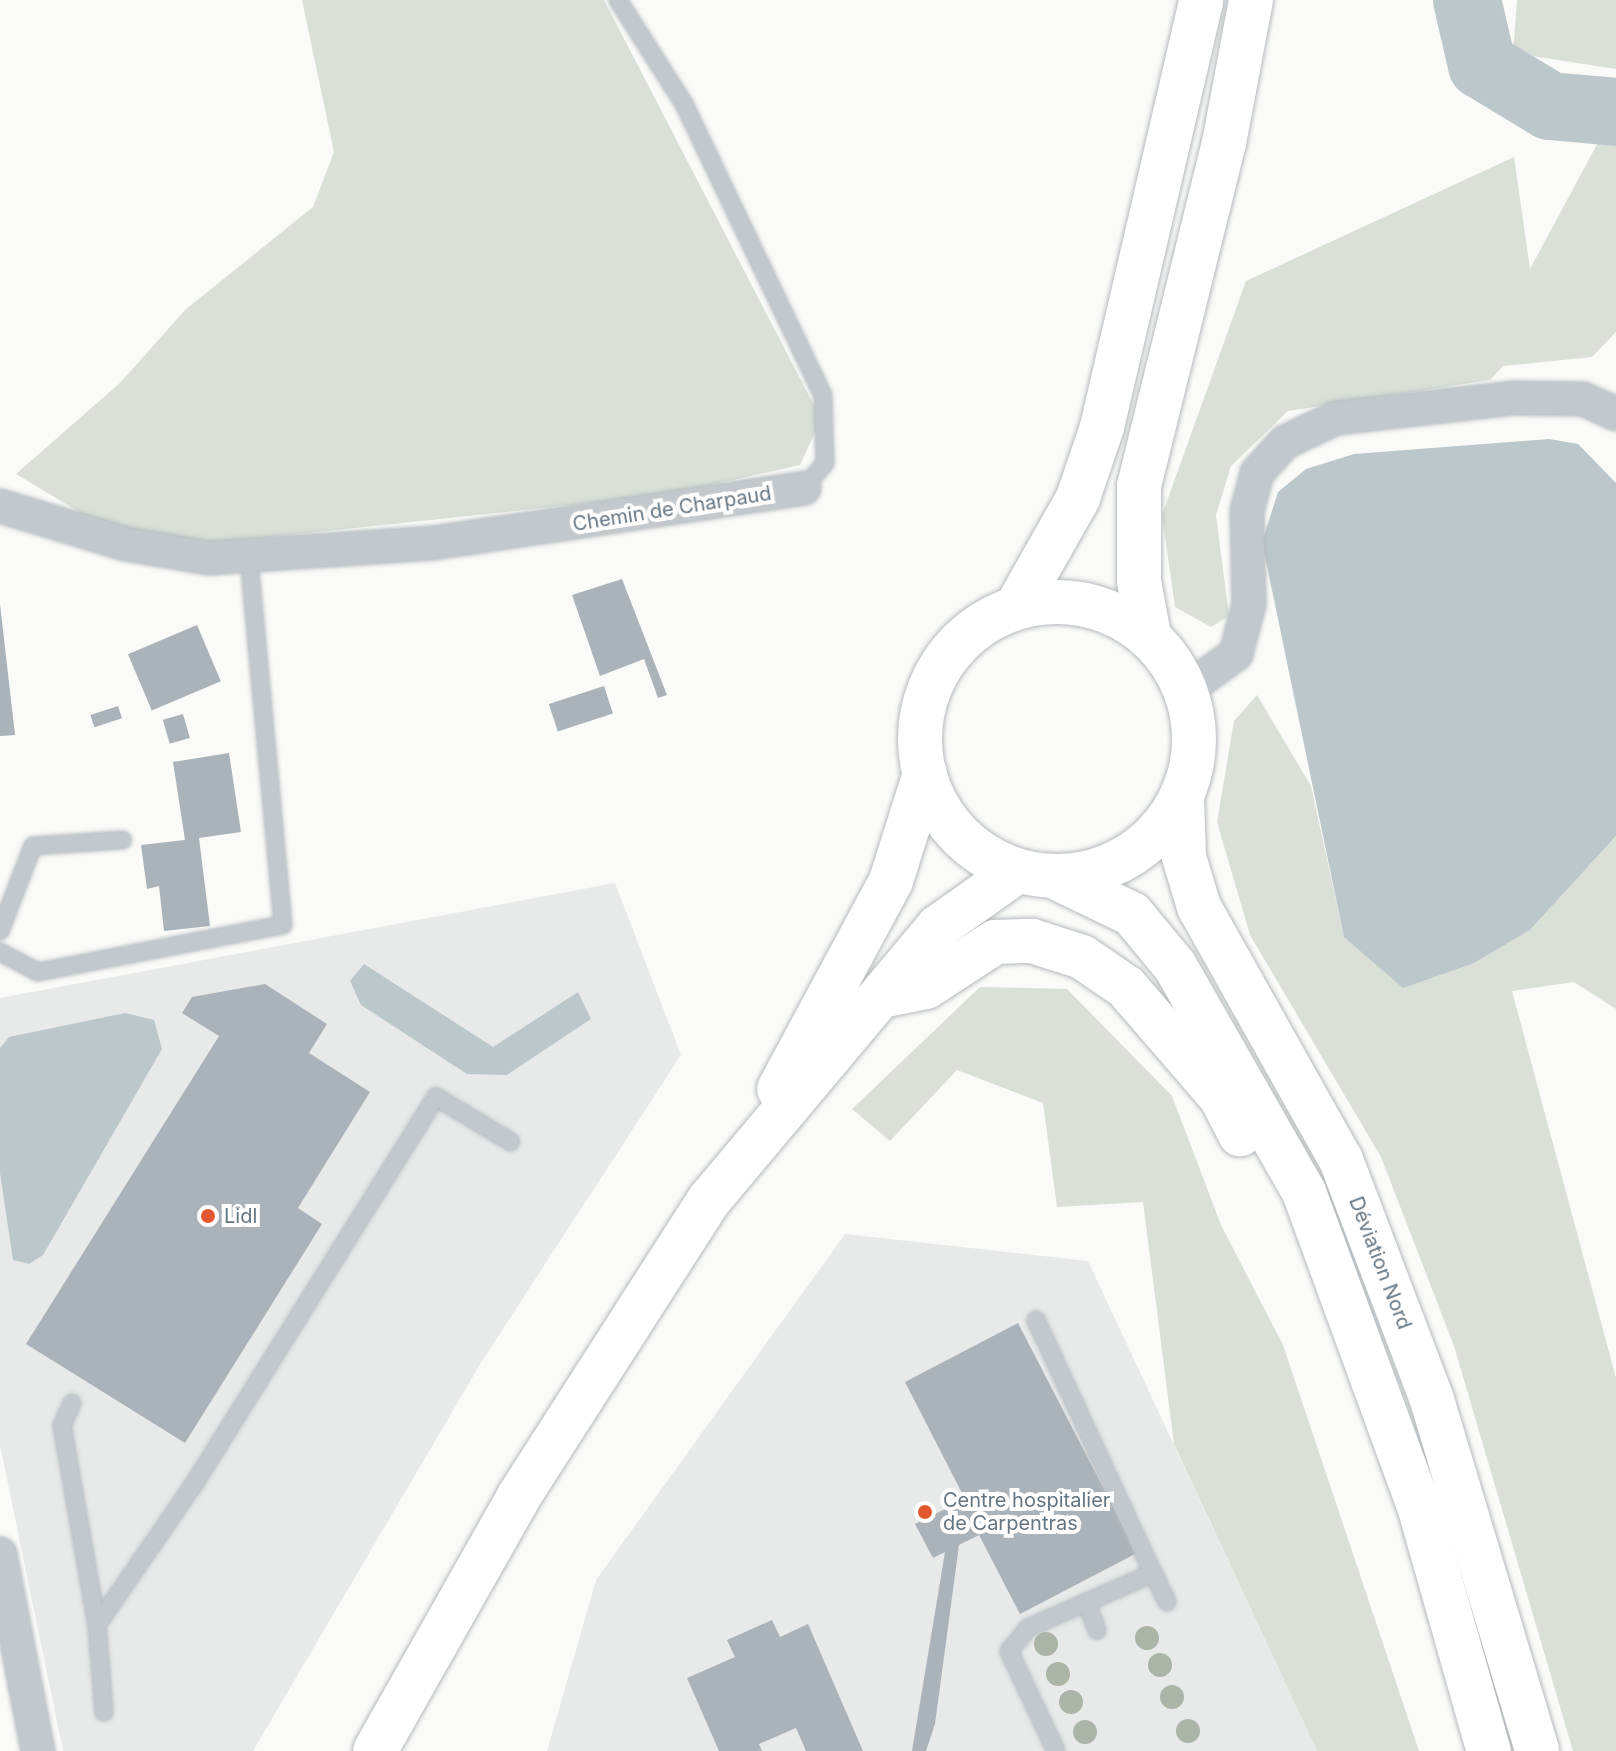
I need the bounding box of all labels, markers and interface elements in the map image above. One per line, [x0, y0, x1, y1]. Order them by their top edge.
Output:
street label: Chemin de Charpaud [571, 481, 773, 537]
street label: Déviation Nord [1344, 1193, 1416, 1333]
place label: Lidl [224, 1204, 257, 1228]
marker: Lidl [199, 1207, 217, 1225]
place label: Centre hospitalier de Carpentras [943, 1488, 1110, 1535]
marker: Centre hospitalier de Carpentras [914, 1501, 936, 1523]

